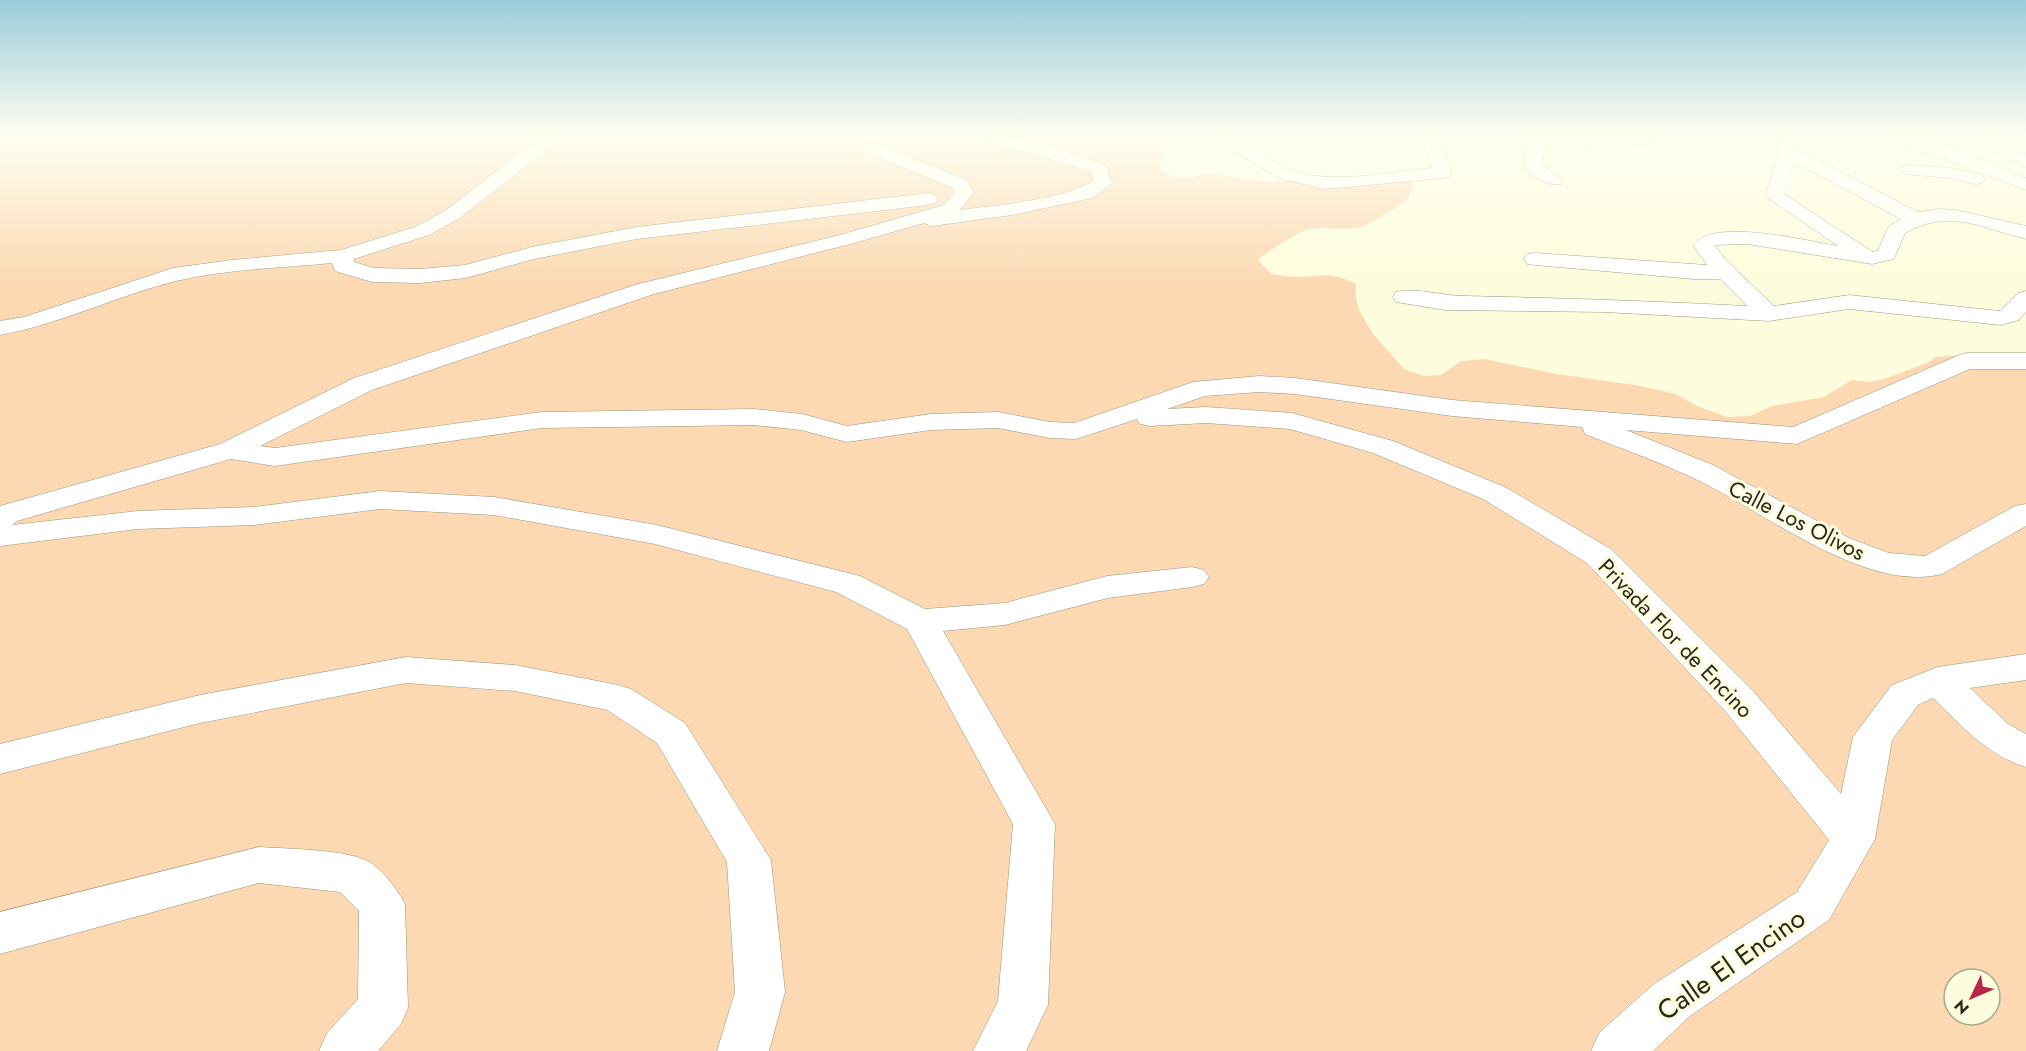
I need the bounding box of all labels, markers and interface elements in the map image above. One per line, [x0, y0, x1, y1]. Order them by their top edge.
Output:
street label: Calle Los Olivos [1723, 472, 1871, 568]
street label: Privada Flor de Encino [1591, 551, 1761, 725]
street label: Calle El Encino [1649, 898, 1813, 1030]
north arrow [1942, 967, 2002, 1027]
text: N [1949, 995, 1974, 1020]

